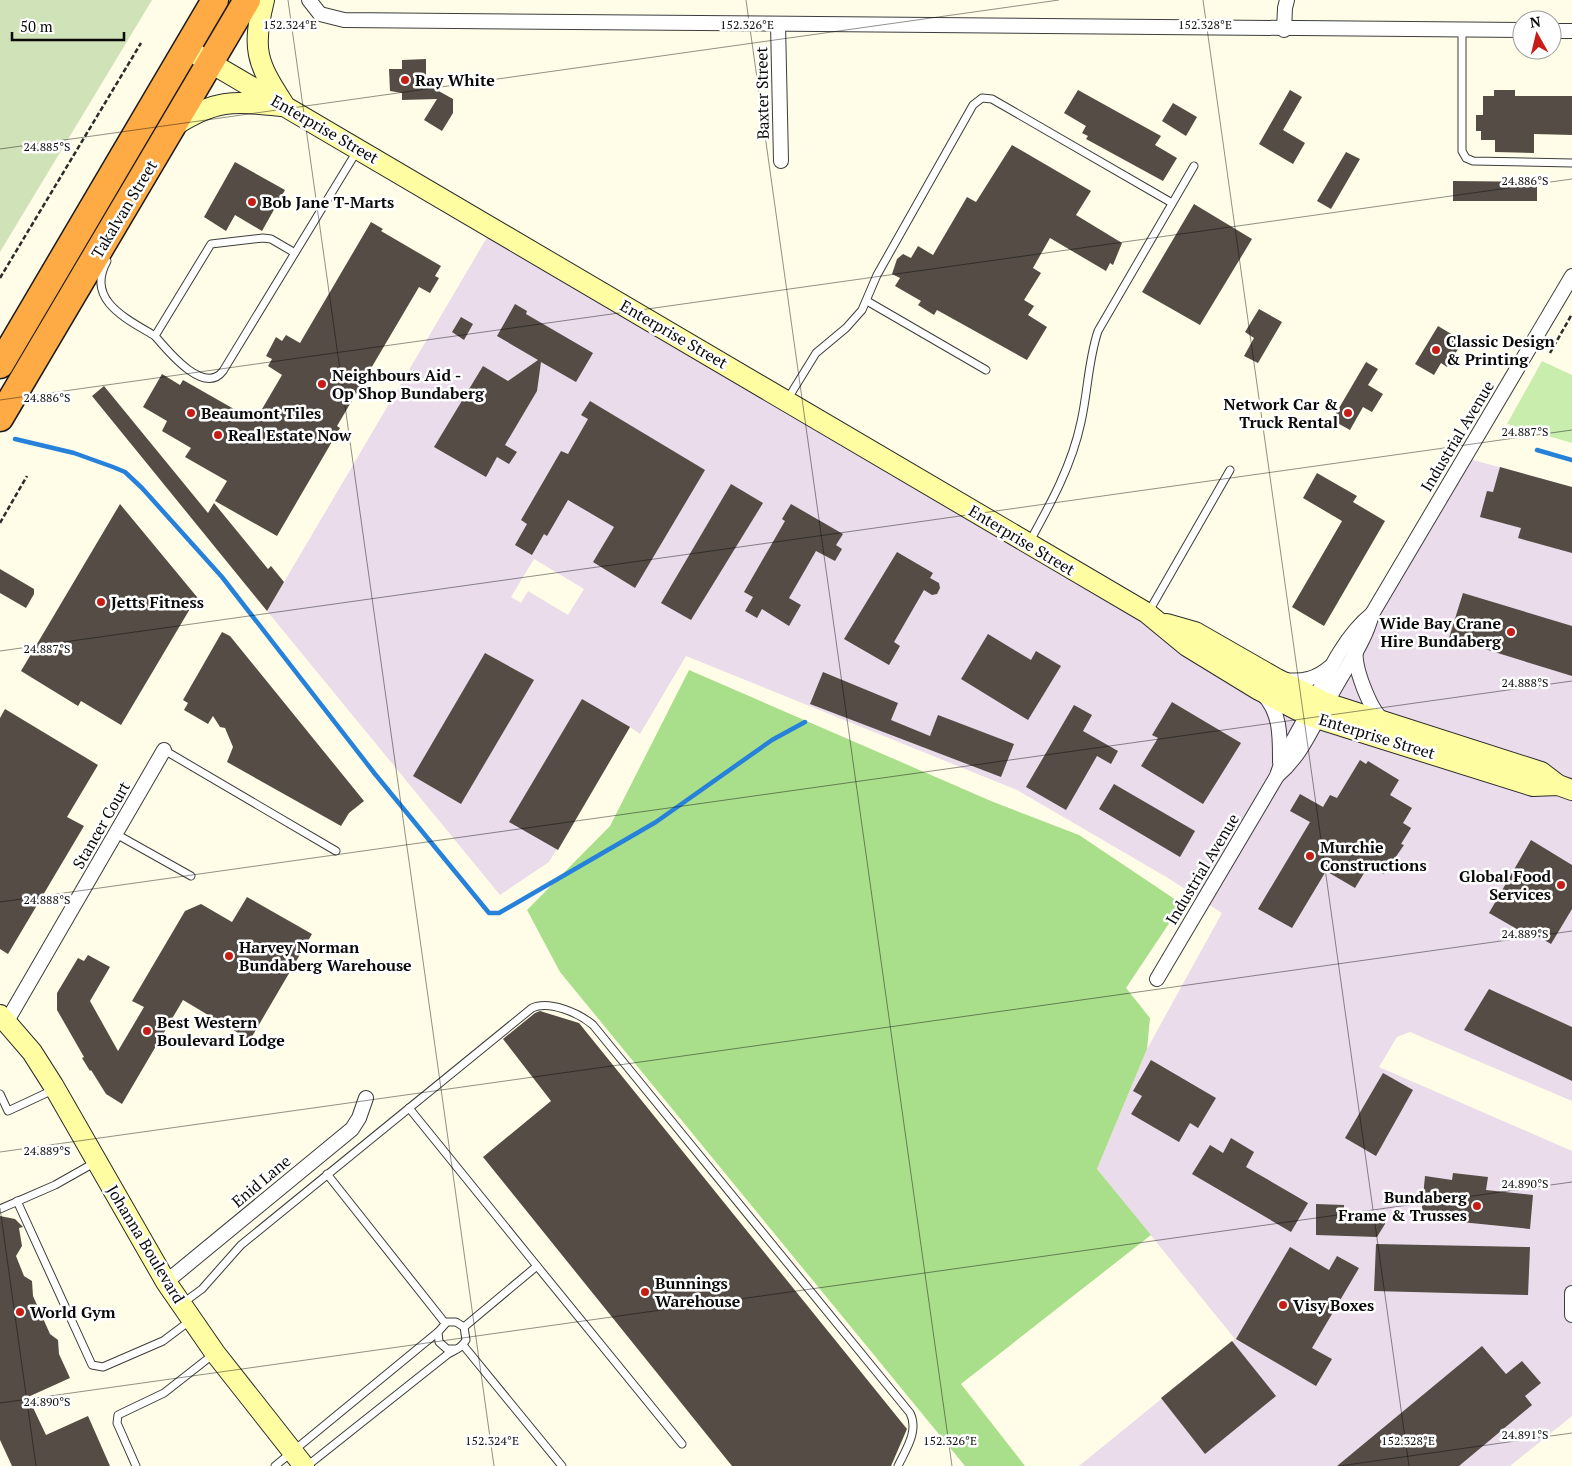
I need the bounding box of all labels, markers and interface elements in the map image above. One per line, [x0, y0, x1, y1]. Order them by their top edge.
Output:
scale bar [12, 10, 125, 42]
north arrow [1512, 10, 1562, 60]
text: N [1529, 11, 1542, 32]
text: 50 m [20, 16, 53, 36]
text: 152.324°E [263, 17, 317, 32]
text: 152.326°E [720, 17, 774, 32]
text: 152.328°E [1178, 17, 1232, 32]
street label: Baxter Street [750, 46, 774, 140]
place label: Ray White [415, 69, 495, 91]
marker: Ray White [399, 74, 411, 86]
street label: Enterprise Street [267, 89, 383, 169]
text: 24.885°S [24, 139, 70, 154]
street label: Takalvan Street [86, 156, 162, 262]
text: 24.886°S [1502, 173, 1548, 188]
place label: Bob Jane T-Marts [262, 191, 394, 213]
marker: Bob Jane T-Marts [246, 196, 258, 208]
street label: Enterprise Street [616, 294, 732, 374]
place label: Classic Design & Printing [1446, 330, 1555, 370]
marker: Classic Design & Printing [1430, 344, 1442, 356]
place label: Neighbours Aid - Op Shop Bundaberg [332, 364, 485, 404]
street label: Industrial Avenue [1415, 376, 1499, 496]
marker: Neighbours Aid - Op Shop Bundaberg [316, 378, 328, 390]
text: 24.886°S [24, 390, 70, 405]
place label: Network Car & Truck Rental [1224, 393, 1338, 433]
place label: Beaumont Tiles [201, 402, 321, 424]
marker: Beaumont Tiles [185, 407, 197, 419]
marker: Network Car & Truck Rental [1342, 407, 1354, 419]
place label: Real Estate Now [228, 424, 352, 446]
text: 24.887°S [1502, 424, 1548, 439]
marker: Real Estate Now [212, 429, 224, 441]
street label: Enterprise Street [965, 500, 1079, 580]
place label: Jetts Fitness [111, 591, 204, 613]
marker: Jetts Fitness [95, 596, 107, 608]
place label: Wide Bay Crane Hire Bundaberg [1379, 612, 1502, 652]
marker: Wide Bay Crane Hire Bundaberg [1505, 626, 1517, 638]
text: 24.887°S [24, 641, 70, 656]
text: 24.888°S [1502, 675, 1548, 690]
street label: Enterprise Street [1316, 708, 1438, 764]
street label: Stancer Court [67, 777, 135, 873]
street label: Industrial Avenue [1160, 809, 1244, 929]
place label: Murchie Constructions [1320, 836, 1427, 876]
marker: Murchie Constructions [1304, 850, 1316, 862]
place label: Global Food Services [1459, 865, 1551, 905]
marker: Global Food Services [1555, 879, 1567, 891]
text: 24.888°S [24, 892, 70, 907]
text: 24.889°S [1502, 926, 1548, 941]
place label: Harvey Norman Bundaberg Warehouse [239, 936, 412, 976]
marker: Harvey Norman Bundaberg Warehouse [223, 950, 235, 962]
place label: Best Western Boulevard Lodge [157, 1011, 285, 1051]
marker: Best Western Boulevard Lodge [141, 1025, 153, 1037]
text: 24.889°S [24, 1143, 70, 1158]
street label: Enid Lane [227, 1150, 295, 1212]
text: 24.890°S [1502, 1176, 1548, 1191]
street label: Johanna Boulevard [102, 1181, 190, 1307]
place label: Bundaberg Frame & Trusses [1338, 1186, 1468, 1226]
marker: Bundaberg Frame & Trusses [1471, 1200, 1483, 1212]
place label: Bunnings Warehouse [655, 1272, 741, 1312]
marker: Bunnings Warehouse [639, 1286, 651, 1298]
place label: Visy Boxes [1293, 1294, 1374, 1316]
marker: Visy Boxes [1277, 1299, 1289, 1311]
place label: World Gym [30, 1301, 116, 1323]
marker: World Gym [14, 1306, 26, 1318]
text: 24.890°S [24, 1394, 70, 1409]
text: 24.891°S [1502, 1427, 1548, 1442]
text: 152.324°E [465, 1433, 519, 1448]
text: 152.326°E [923, 1433, 977, 1448]
text: 152.328°E [1381, 1433, 1435, 1448]

